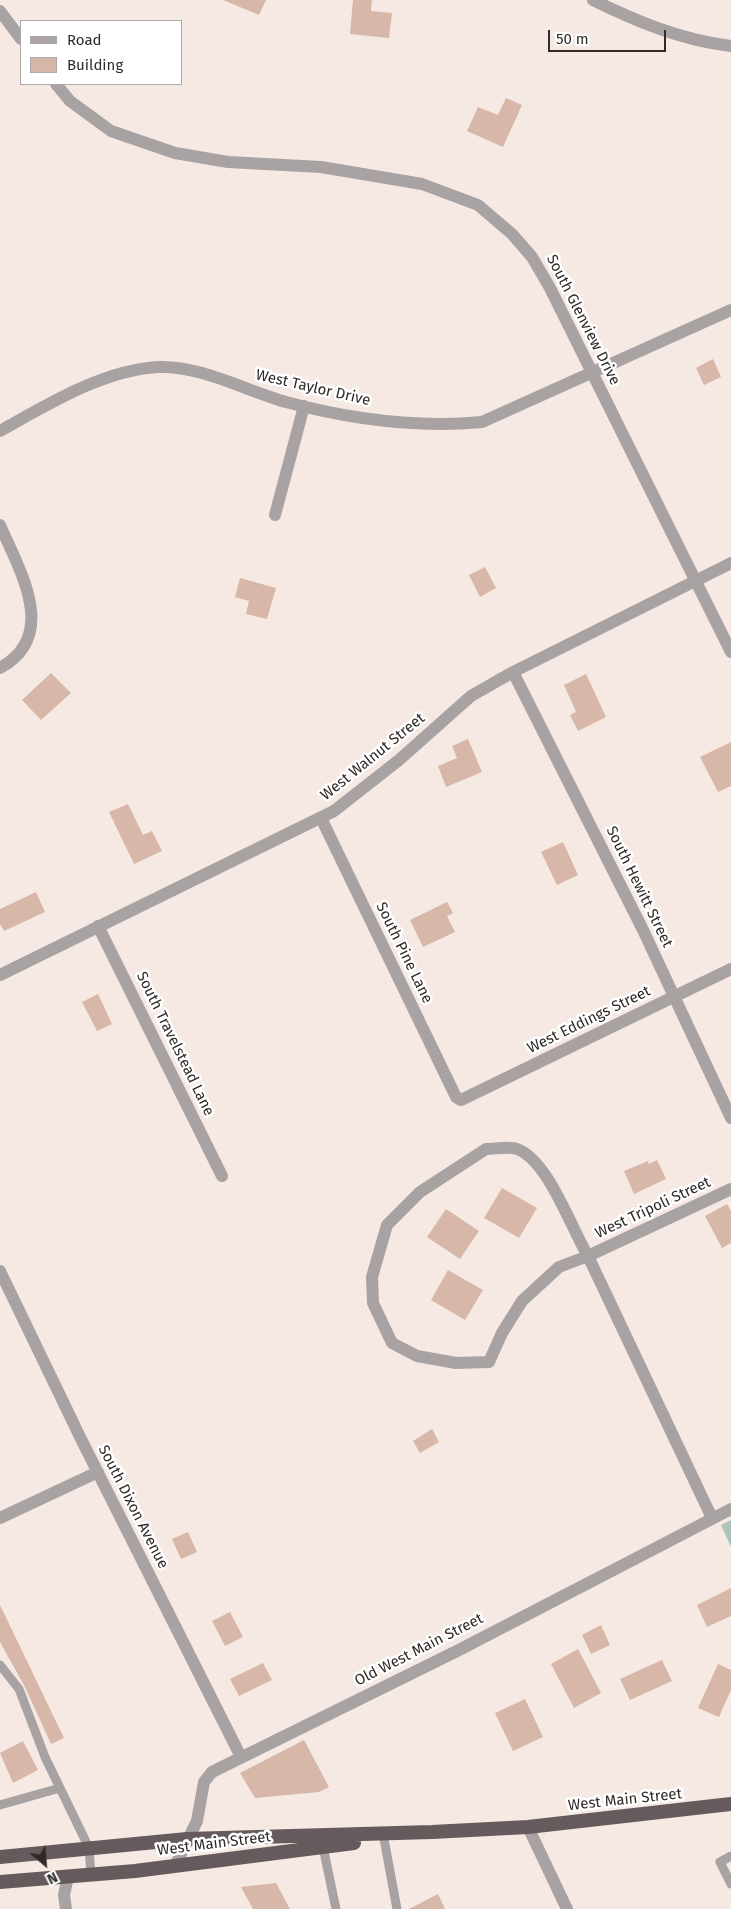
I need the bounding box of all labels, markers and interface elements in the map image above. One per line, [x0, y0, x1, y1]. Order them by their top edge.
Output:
legend [20, 20, 182, 85]
scale bar [551, 20, 668, 52]
text: 50 m [556, 30, 589, 48]
text: Road [67, 31, 102, 49]
text: Building [67, 56, 123, 74]
street label: South Glenview Drive [542, 252, 624, 388]
street label: West Taylor Drive [254, 366, 372, 410]
street label: West Walnut Street [317, 709, 429, 805]
street label: South Hewitt Street [602, 823, 676, 951]
street label: South Pine Lane [372, 900, 436, 1006]
street label: South Travelstead Lane [132, 969, 218, 1119]
street label: West Eddings Street [524, 982, 654, 1058]
street label: West Tripoli Street [593, 1173, 713, 1243]
street label: South Dixon Avenue [94, 1442, 172, 1572]
street label: Old West Main Street [352, 1610, 486, 1690]
street label: West Main Street [567, 1785, 683, 1815]
street label: West Main Street [156, 1828, 272, 1860]
north arrow [20, 1839, 70, 1889]
text: N [44, 1868, 60, 1887]

